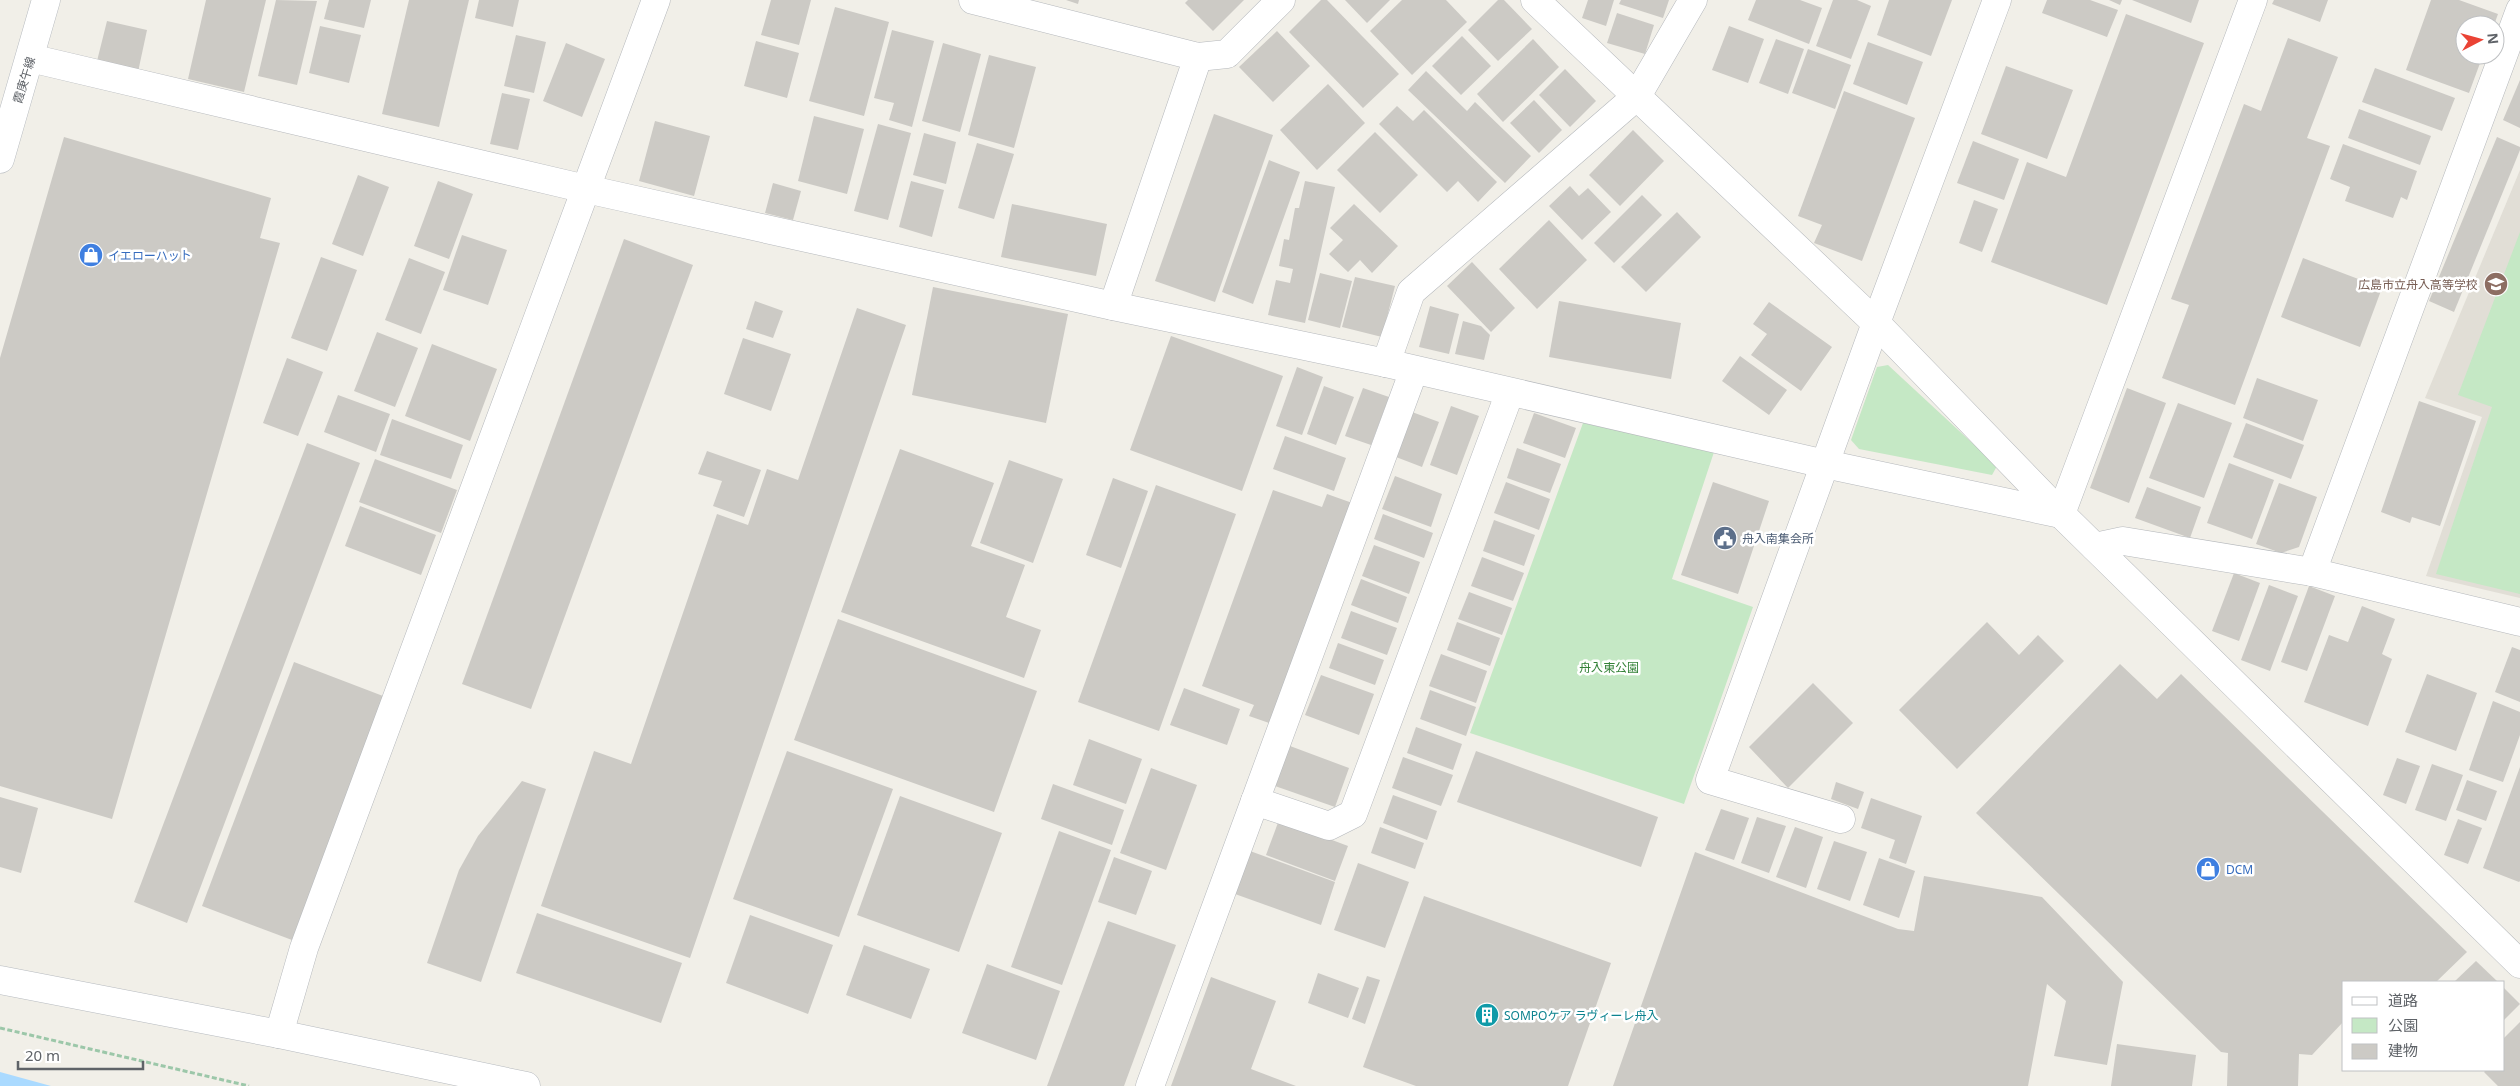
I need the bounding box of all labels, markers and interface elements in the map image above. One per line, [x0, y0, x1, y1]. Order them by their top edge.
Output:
north arrow [2455, 15, 2505, 65]
text: N [2483, 32, 2503, 45]
street label: 霞庚午線 [9, 55, 39, 105]
shop icon: イエローハット [78, 242, 104, 268]
place label: イエローハット [108, 247, 192, 264]
school or university icon: 広島市立舟入高等学校 [2483, 271, 2509, 297]
place label: 広島市立舟入高等学校 [2358, 276, 2478, 293]
public building icon: 舟入南集会所 [1712, 525, 1738, 551]
place label: 舟入南集会所 [1742, 530, 1814, 547]
park label: 舟入東公園 [1579, 659, 1639, 676]
shop icon: DCM [2195, 856, 2221, 882]
place label: DCM [2226, 861, 2253, 878]
legend [2342, 981, 2505, 1071]
text: 道路 [2388, 990, 2418, 1010]
building icon: SOMPOケア ラヴィーレ舟入 [1474, 1002, 1500, 1028]
place label: SOMPOケア ラヴィーレ舟入 [1504, 1007, 1659, 1024]
text: 公園 [2388, 1015, 2418, 1035]
scale bar [18, 1038, 142, 1070]
text: 建物 [2388, 1040, 2418, 1060]
text: 20 m [25, 1045, 60, 1065]

